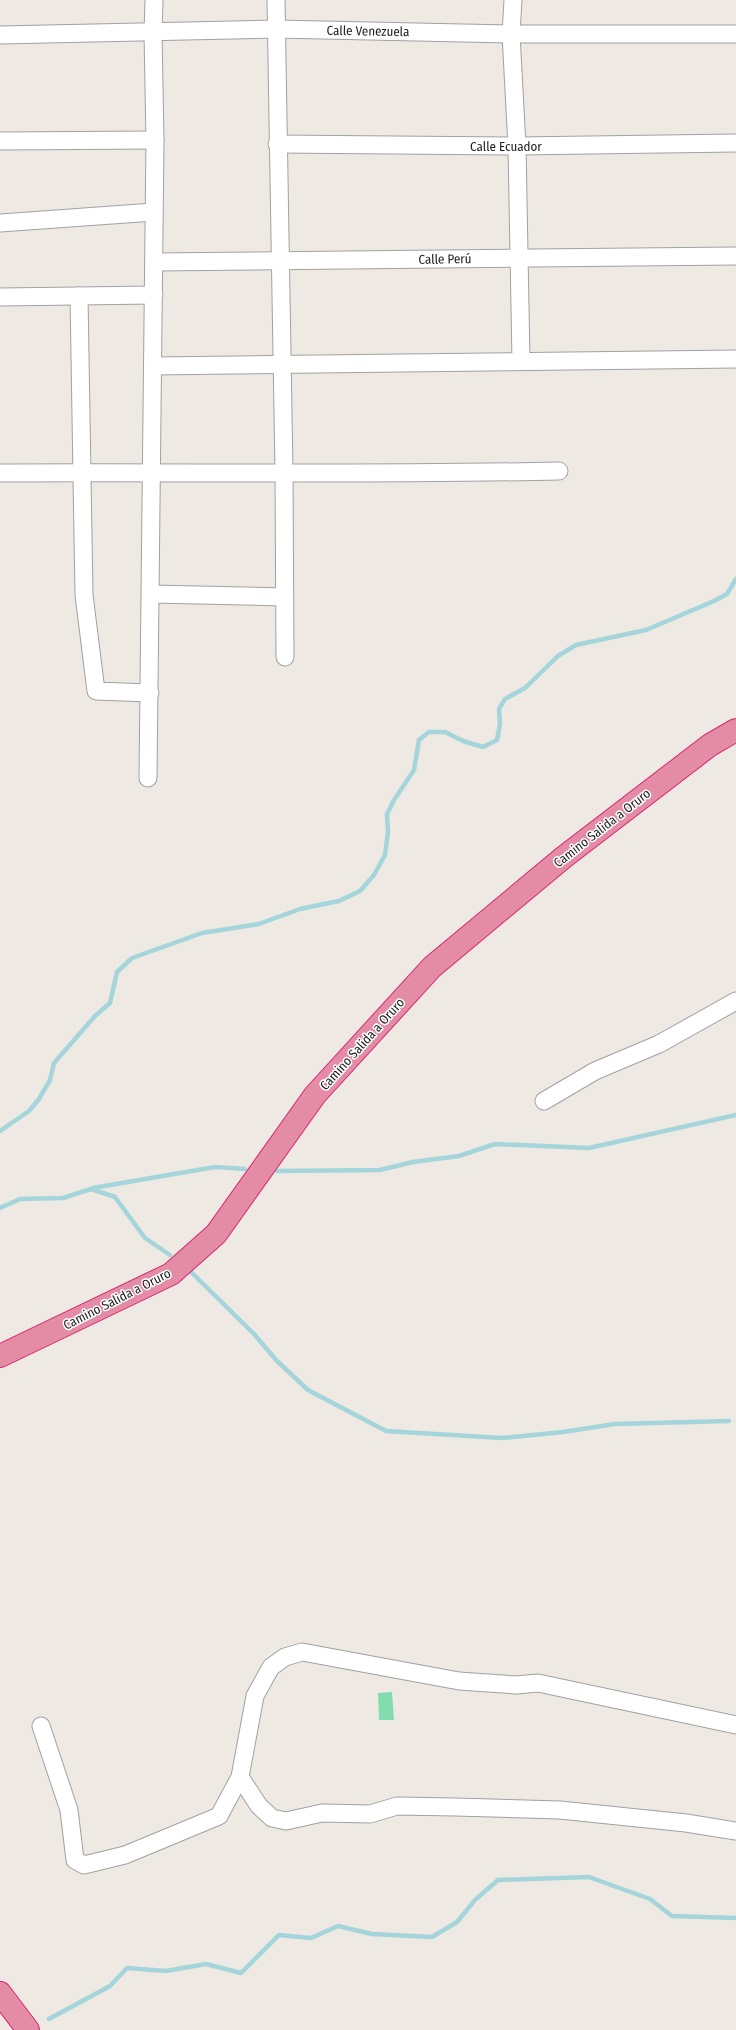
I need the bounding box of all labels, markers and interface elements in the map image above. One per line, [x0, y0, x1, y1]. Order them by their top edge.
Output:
street label: Calle Venezuela [326, 23, 410, 39]
street label: Calle Ecuador [470, 139, 542, 154]
street label: Calle Perú [418, 251, 472, 267]
street label: Camino Salida a Oruro [551, 785, 653, 870]
street label: Camino Salida a Oruro [317, 995, 407, 1093]
street label: Camino Salida a Oruro [61, 1265, 173, 1333]

